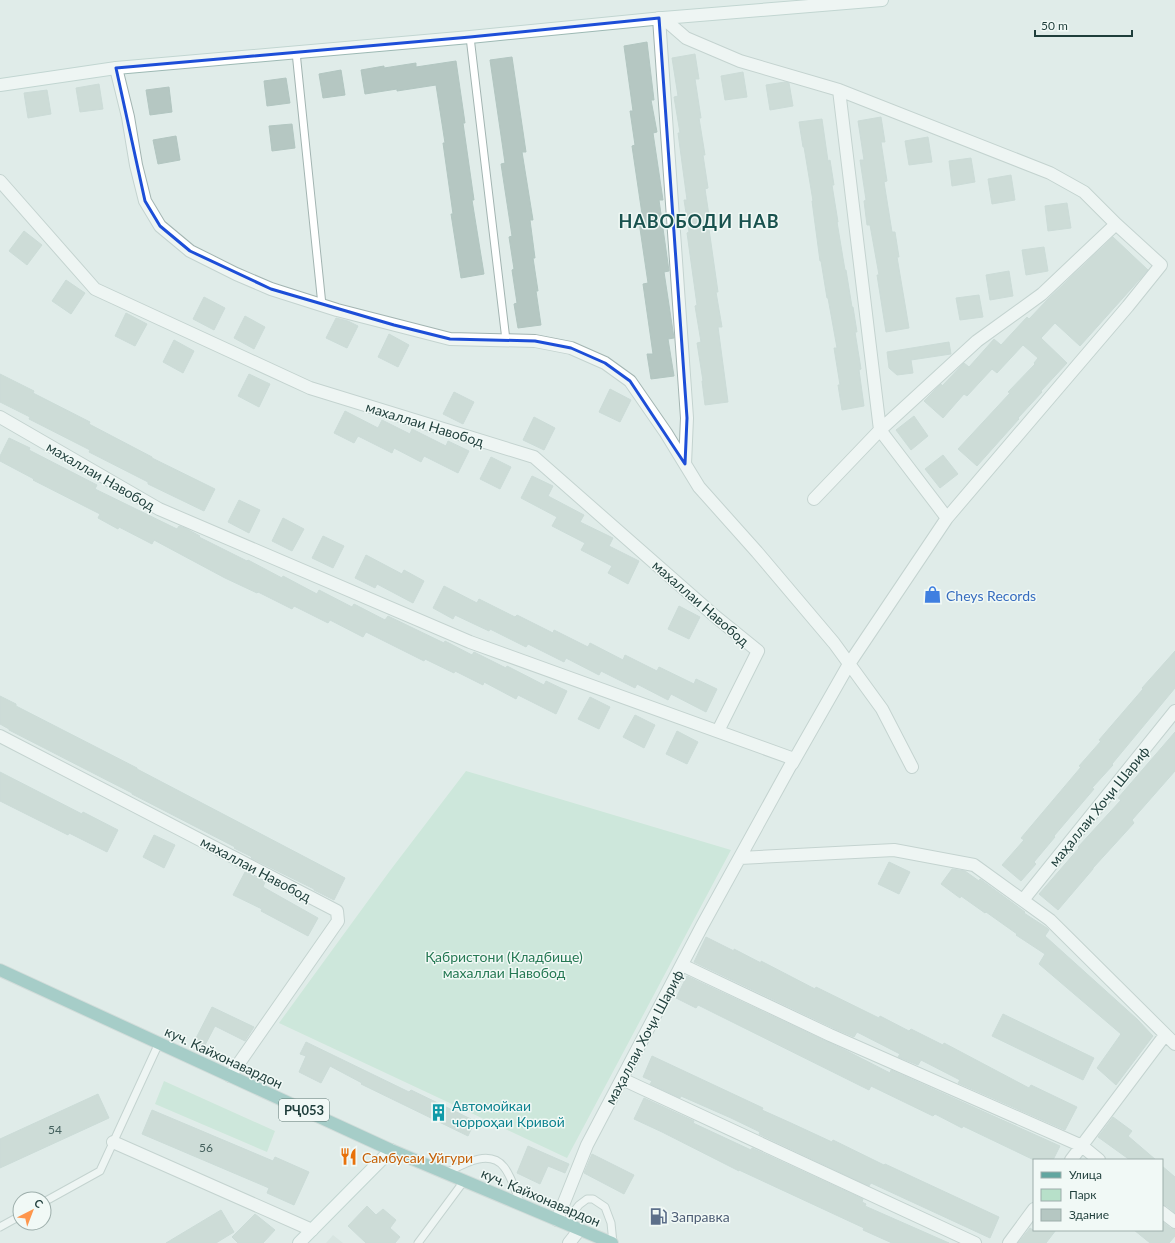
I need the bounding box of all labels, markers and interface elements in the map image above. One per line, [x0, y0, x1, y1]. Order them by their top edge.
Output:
scale bar [1035, 12, 1132, 38]
text: 50 m [1041, 18, 1068, 33]
district label: НАВОБОДИ НАВ [618, 210, 780, 232]
street label: махаллаи Навобод [364, 398, 486, 450]
street label: махаллаи Навобод [44, 438, 159, 514]
street label: махаллаи Навобод [649, 556, 753, 650]
shop icon: Cheys Records [923, 585, 943, 605]
place label: Cheys Records [946, 587, 1036, 604]
street label: маҳаллаи Хоҷи Шариф [1045, 742, 1153, 870]
street label: махаллаи Навобод [198, 833, 314, 905]
park label: Қабристони (Кладбище) махаллаи Навобод [425, 948, 583, 981]
street label: маҳаллаи Хоҷи Шариф [601, 967, 687, 1107]
street label: куч. Кайхонавардон [162, 1022, 286, 1092]
place label: Автомойкаи чорроҳаи Кривой [452, 1097, 565, 1130]
road number: РҶ053 [279, 1099, 329, 1121]
building icon: Автомойкаи чорроҳаи Кривой [429, 1103, 449, 1123]
house number: 54 [48, 1122, 62, 1137]
house number: 56 [199, 1140, 213, 1155]
restaurant icon: Самбусаи Уйгури [339, 1147, 359, 1167]
place label: Самбусаи Уйгури [362, 1149, 473, 1166]
legend [1033, 1159, 1163, 1231]
street label: куч. Кайхонавардон [479, 1164, 603, 1230]
text: Улица [1069, 1167, 1102, 1182]
text: Парк [1069, 1187, 1097, 1202]
north arrow [12, 1191, 52, 1231]
text: С [32, 1196, 47, 1211]
fuel station icon: Заправка [648, 1206, 668, 1226]
text: Здание [1069, 1207, 1109, 1222]
place label: Заправка [671, 1208, 730, 1225]

